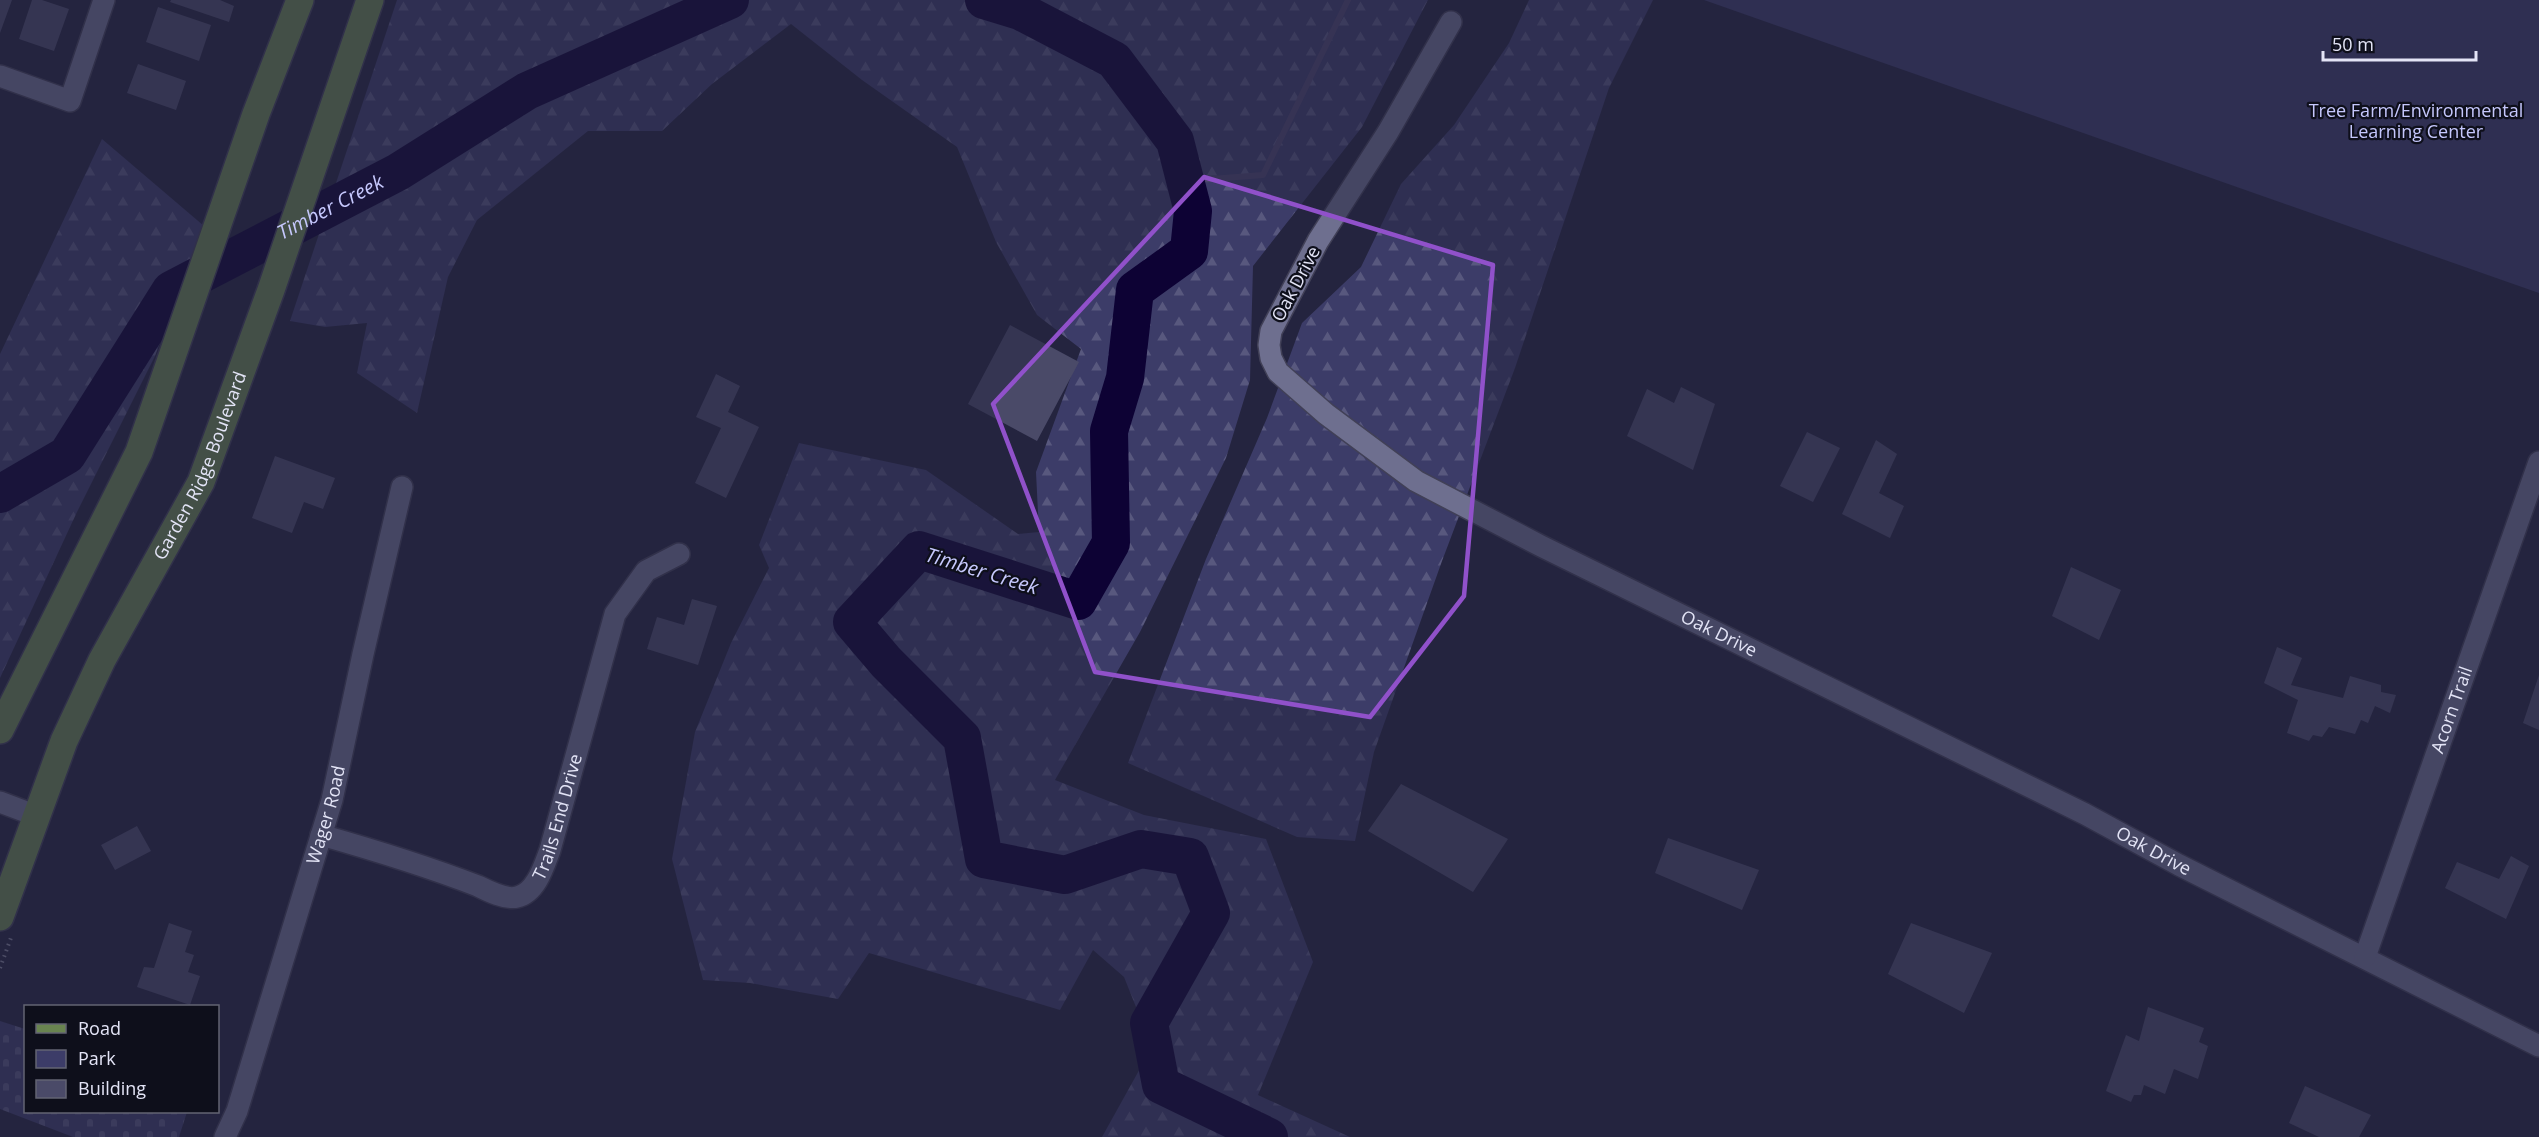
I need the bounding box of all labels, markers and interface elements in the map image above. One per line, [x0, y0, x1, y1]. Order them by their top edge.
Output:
scale bar [2323, 24, 2476, 62]
text: 50 m [2332, 32, 2374, 56]
park label: Tree Farm/Environmental Learning Center [2309, 98, 2523, 143]
water label: Timber Creek [272, 167, 389, 246]
street label: Oak Drive [1265, 242, 1325, 325]
street label: Garden Ridge Boulevard [147, 368, 251, 564]
water label: Timber Creek [923, 541, 1043, 601]
street label: Oak Drive [1677, 604, 1762, 662]
street label: Acorn Trail [2425, 663, 2477, 756]
street label: Trails End Drive [526, 751, 587, 884]
street label: Wager Road [300, 763, 350, 867]
street label: Oak Drive [2112, 820, 2196, 880]
legend [24, 1005, 219, 1113]
text: Road [78, 1016, 121, 1040]
text: Park [78, 1046, 116, 1070]
text: Building [78, 1076, 146, 1100]

